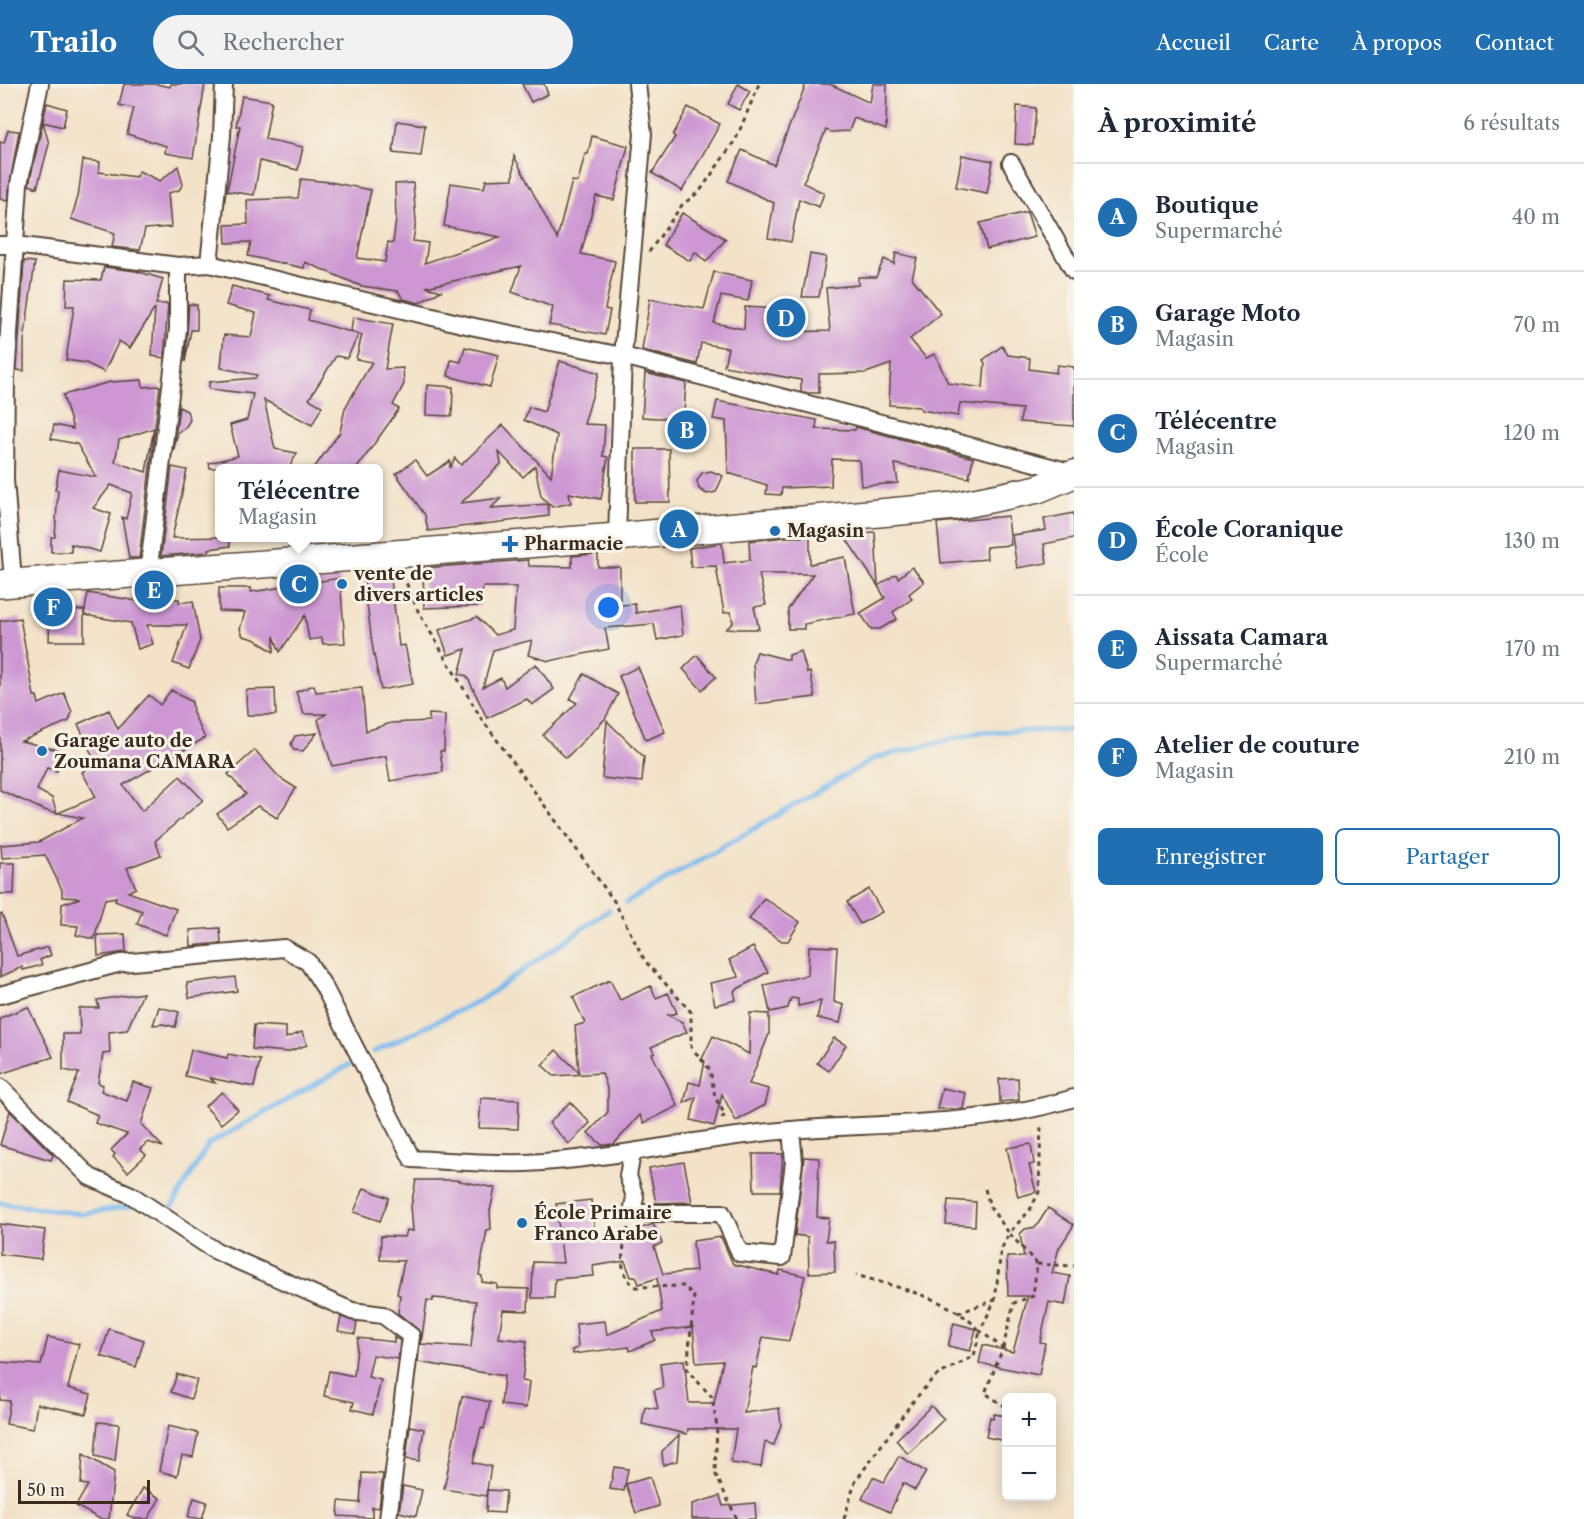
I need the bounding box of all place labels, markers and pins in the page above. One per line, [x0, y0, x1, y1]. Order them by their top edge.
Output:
pin: D [766, 296, 806, 340]
pin: B [668, 408, 706, 452]
pin: A [660, 506, 698, 552]
place label: Magasin [787, 520, 865, 542]
marker: Magasin [768, 524, 782, 538]
place label: Pharmacie [524, 533, 624, 555]
marker: Pharmacie [501, 535, 519, 553]
pin: C [280, 562, 318, 606]
place label: vente de divers articles [353, 563, 484, 606]
pin: E [134, 568, 174, 612]
marker: vente de divers articles [335, 577, 349, 591]
pin: F [34, 584, 72, 630]
place label: Garage auto de Zoumana CAMARA [54, 730, 236, 773]
marker: Garage auto de Zoumana CAMARA [35, 744, 49, 758]
place label: École Primaire Franco Arabe [534, 1201, 672, 1245]
marker: École Primaire Franco Arabe [515, 1216, 529, 1230]

